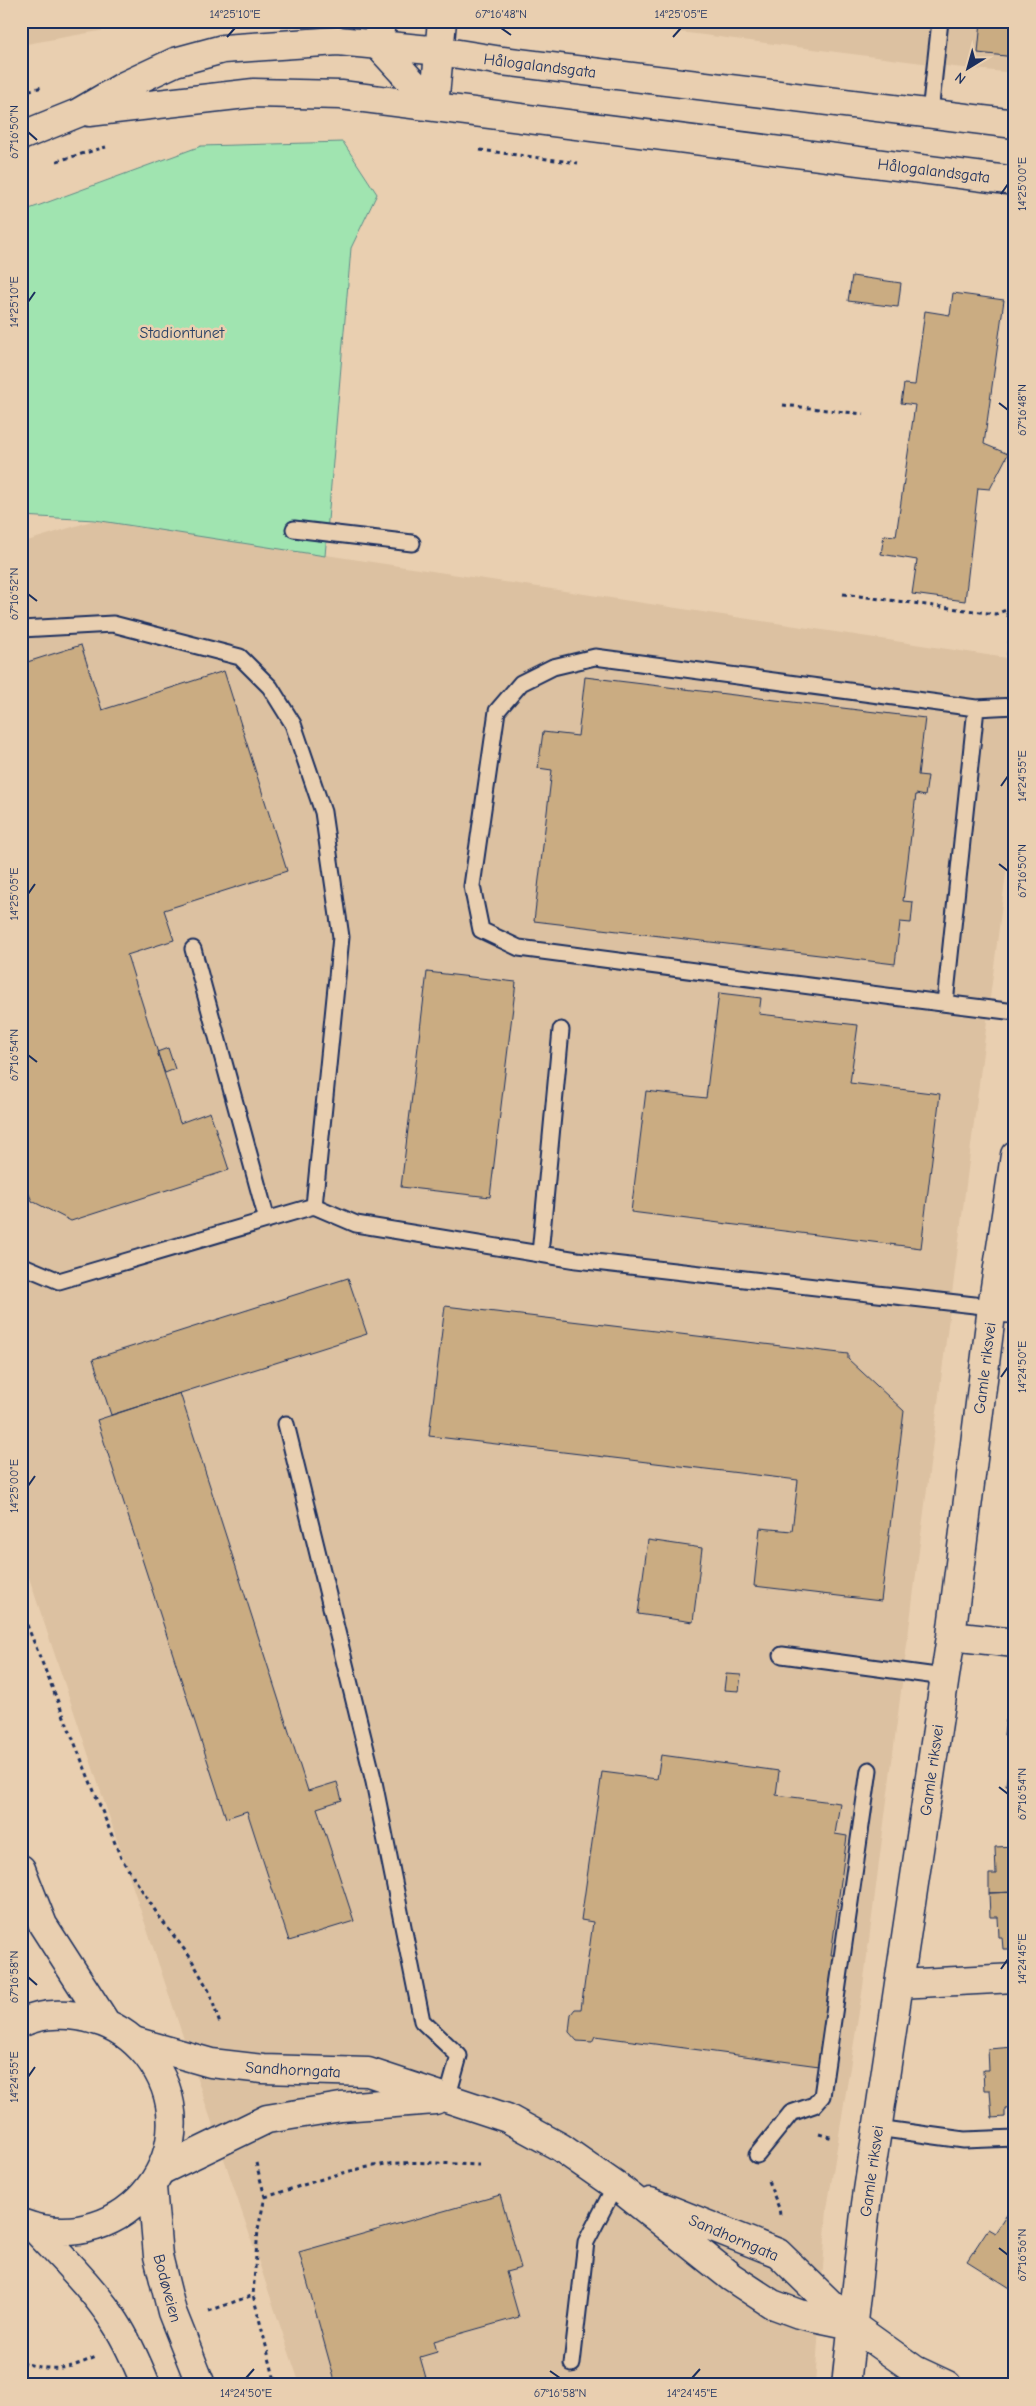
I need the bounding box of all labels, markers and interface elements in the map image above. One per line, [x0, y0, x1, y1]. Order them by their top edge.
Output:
text: 14°25'10"E [209, 7, 261, 21]
text: 67°16'48"N [475, 7, 527, 21]
text: 14°25'05"E [655, 7, 707, 21]
north arrow [944, 42, 994, 92]
street label: Hålogalandsgata [483, 50, 597, 82]
text: N [952, 68, 969, 88]
text: 67°16'50"N [7, 105, 21, 159]
street label: Hålogalandsgata [877, 155, 991, 187]
text: 14°25'00"E [1015, 157, 1029, 211]
text: 14°25'10"E [7, 276, 21, 328]
park label: Stadiontunet [140, 324, 225, 342]
text: 67°16'48"N [1015, 384, 1029, 436]
text: 67°16'52"N [7, 568, 21, 620]
text: 14°24'55"E [1015, 750, 1029, 802]
text: 67°16'50"N [1015, 844, 1029, 898]
text: 14°25'05"E [7, 868, 21, 920]
text: 67°16'54"N [7, 1029, 21, 1081]
street label: Gamle riksvei [970, 1321, 1000, 1415]
text: 14°24'50"E [1015, 1341, 1029, 1393]
text: 14°25'00"E [7, 1459, 21, 1513]
street label: Gamle riksvei [917, 1723, 947, 1817]
text: 67°16'54"N [1015, 1768, 1029, 1820]
text: 14°24'45"E [1015, 1934, 1029, 1984]
text: 67°16'58"N [7, 1951, 21, 2003]
text: 14°24'55"E [7, 2051, 21, 2103]
street label: Sandhorngata [245, 2059, 341, 2081]
street label: Gamle riksvei [857, 2124, 887, 2218]
street label: Sandhorngata [686, 2211, 781, 2265]
text: 67°16'56"N [1015, 2229, 1029, 2281]
street label: Bodøveien [149, 2252, 185, 2324]
text: 14°24'50"E [220, 2386, 272, 2400]
text: 67°16'58"N [534, 2386, 586, 2400]
text: 14°24'45"E [667, 2386, 717, 2400]

